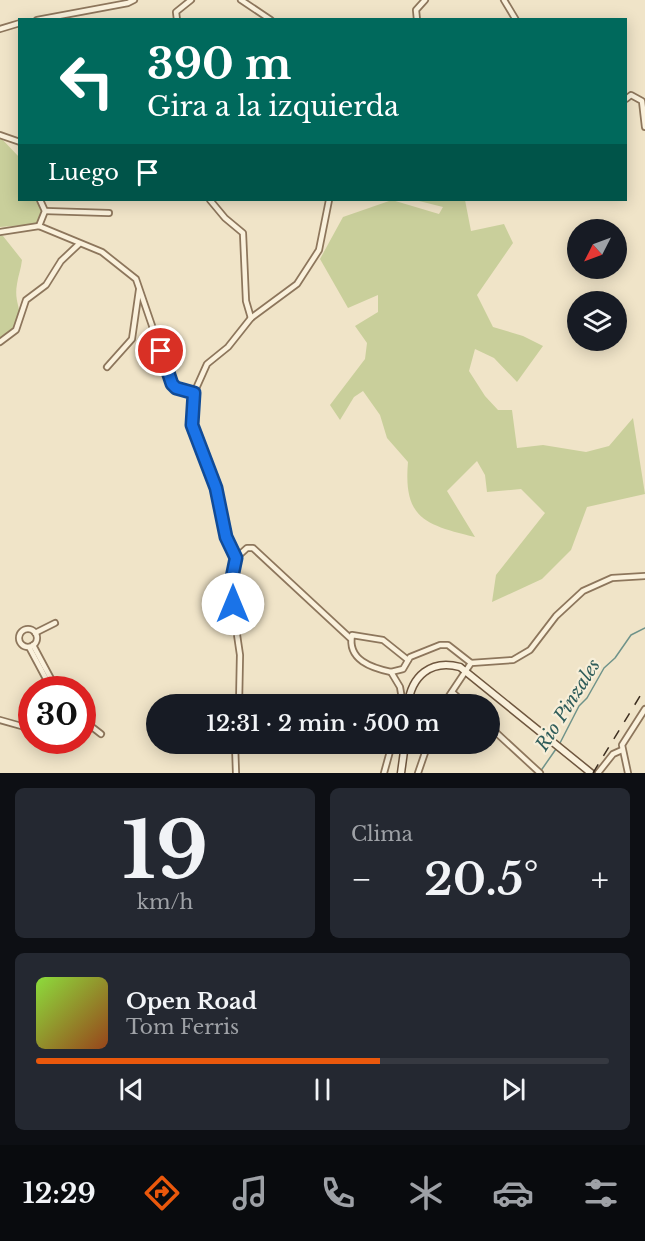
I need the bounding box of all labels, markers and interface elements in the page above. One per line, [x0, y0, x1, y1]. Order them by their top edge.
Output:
text: 390 m [147, 38, 291, 90]
icon: left [48, 42, 126, 120]
text: Gira a la izquierda [147, 90, 399, 123]
icon: arrive [131, 156, 164, 189]
text: Luego [48, 159, 119, 186]
north arrow [567, 219, 627, 279]
map controls [567, 219, 627, 351]
button: layers [567, 291, 627, 351]
pin [135, 325, 186, 376]
icon: arrive [144, 334, 177, 367]
position arrow [201, 572, 265, 636]
water label: Rio Pinzales [531, 655, 605, 756]
speed limit sign: 30 [18, 676, 96, 754]
text: 12:31 · 2 min · 500 m [206, 710, 440, 737]
text: 19 [122, 802, 208, 899]
text: Clima [351, 822, 413, 846]
text: 20.5° [424, 851, 539, 907]
text: − [351, 859, 372, 900]
text: + [591, 859, 609, 900]
text: km/h [137, 890, 193, 914]
text: Open Road [126, 988, 257, 1015]
text: Tom Ferris [126, 1015, 239, 1039]
icon: previous [115, 1073, 148, 1106]
icon: pause [306, 1073, 339, 1106]
icon: next [497, 1073, 530, 1106]
icon: directions [141, 1172, 183, 1214]
icon: music [229, 1172, 271, 1214]
icon: phone [317, 1172, 359, 1214]
icon: climate [405, 1172, 447, 1214]
icon: car [492, 1172, 534, 1214]
icon: filters [580, 1172, 622, 1214]
text: 12:29 [23, 1177, 96, 1210]

